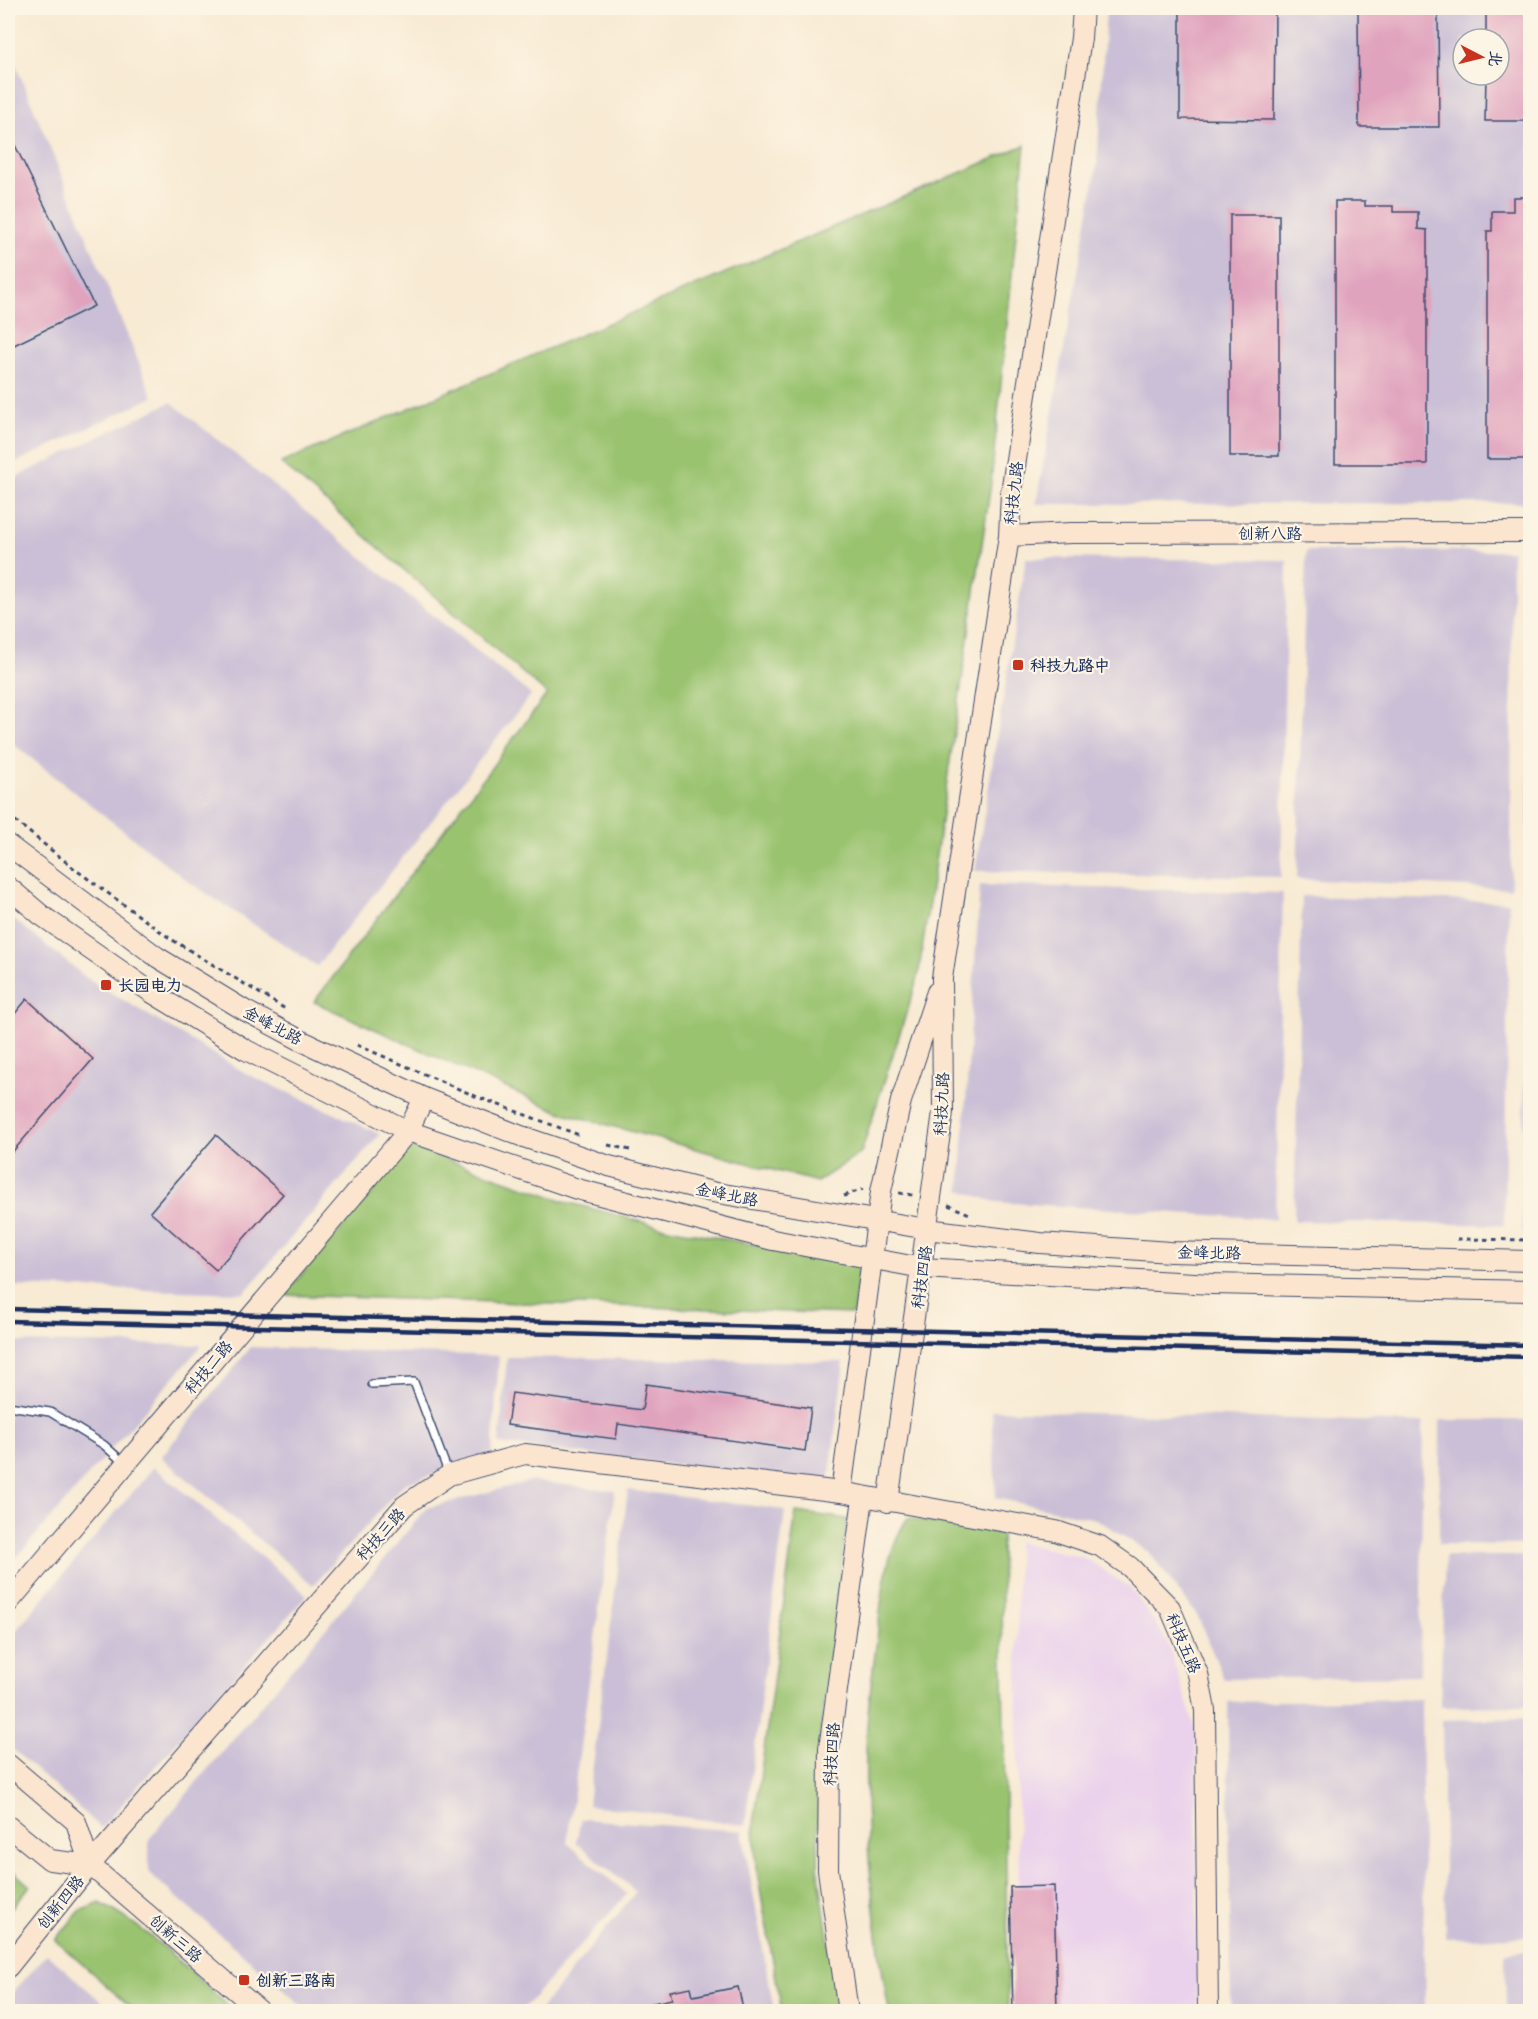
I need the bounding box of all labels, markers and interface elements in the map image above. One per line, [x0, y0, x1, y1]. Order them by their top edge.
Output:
north arrow [1451, 27, 1511, 87]
text: 北 [1484, 50, 1507, 68]
street label: 科技九路 [1000, 460, 1027, 526]
street label: 创新八路 [1238, 523, 1302, 544]
place label: 科技九路中 [1030, 655, 1110, 676]
marker: 科技九路中 [1011, 658, 1025, 672]
place label: 长园电力 [118, 975, 182, 996]
marker: 长园电力 [99, 978, 113, 992]
street label: 金峰北路 [240, 1001, 306, 1050]
street label: 科技九路 [929, 1072, 954, 1137]
street label: 金峰北路 [693, 1178, 760, 1211]
street label: 金峰北路 [1177, 1241, 1241, 1264]
street label: 科技四路 [907, 1244, 936, 1310]
street label: 科技二路 [180, 1336, 237, 1399]
street label: 科技三路 [351, 1504, 410, 1565]
street label: 科技五路 [1161, 1610, 1206, 1677]
street label: 科技四路 [819, 1721, 844, 1787]
street label: 创新四路 [32, 1871, 89, 1934]
street label: 创新三路 [145, 1909, 207, 1967]
place label: 创新三路南 [256, 1970, 336, 1991]
marker: 创新三路南 [237, 1973, 251, 1987]

